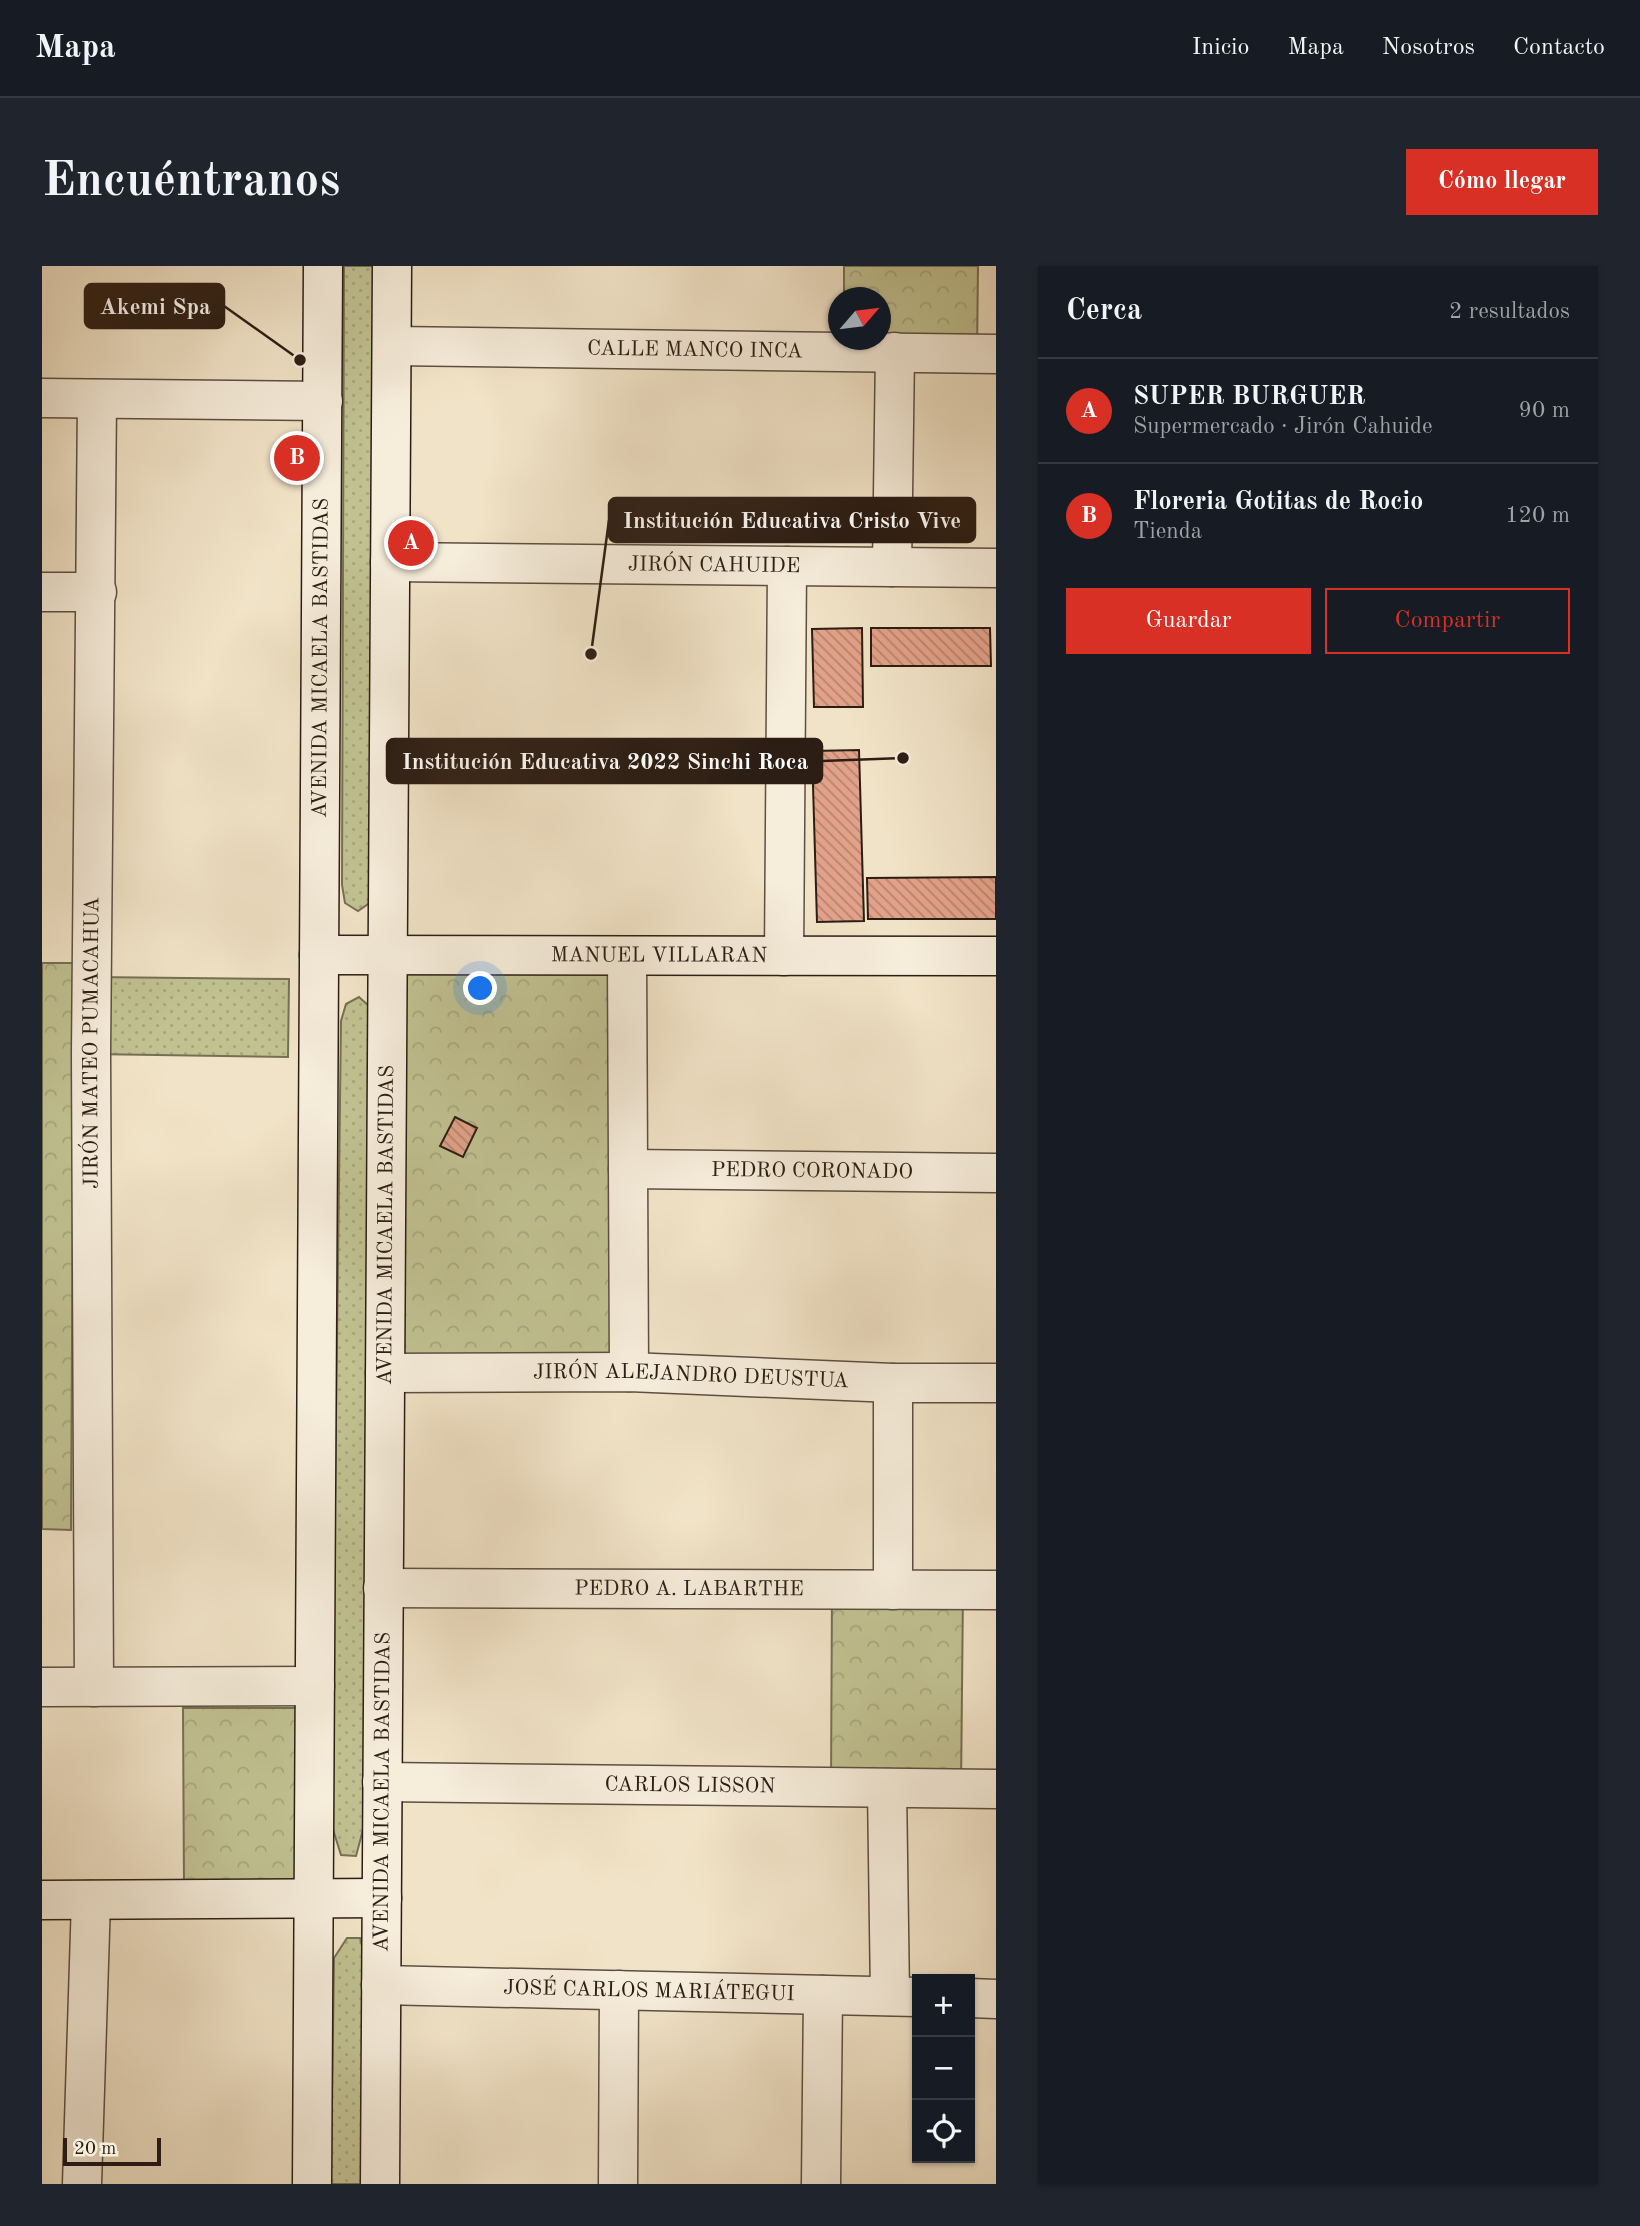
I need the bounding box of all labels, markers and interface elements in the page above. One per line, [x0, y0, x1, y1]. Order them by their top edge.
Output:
text: Mapa [35, 32, 116, 65]
text: Inicio [1192, 36, 1250, 60]
text: Mapa [1288, 36, 1344, 60]
text: Nosotros [1382, 36, 1475, 60]
text: Contacto [1513, 36, 1605, 60]
button: Cómo llegar [1406, 149, 1598, 215]
text: Encuéntranos [42, 158, 340, 207]
callout: Akemi Spa [85, 284, 224, 328]
north arrow [828, 287, 891, 350]
text: Akemi Spa [99, 296, 211, 319]
text: Cerca [1066, 296, 1142, 326]
text: 2 resultados [1449, 300, 1570, 323]
street label: CALLE MANCO INCA [587, 338, 803, 362]
text: SUPER BURGUER [1133, 384, 1365, 410]
text: A [1080, 399, 1098, 422]
text: 90 m [1519, 399, 1570, 422]
text: Supermercado · Jirón Cahuide [1133, 415, 1433, 438]
pin: B [274, 432, 320, 484]
text: Floreria Gotitas de Rocio [1133, 489, 1423, 515]
street label: AVENIDA MICAELA BASTIDAS [309, 498, 332, 818]
callout: Institución Educativa Cristo Vive [609, 498, 975, 542]
text: B [1081, 504, 1097, 527]
text: 120 m [1505, 504, 1570, 527]
text: Institución Educativa Cristo Vive [623, 510, 961, 533]
pin: A [388, 517, 434, 569]
text: Tienda [1133, 520, 1202, 543]
street label: JIRÓN CAHUIDE [628, 549, 800, 577]
button: Guardar [1066, 588, 1311, 654]
button: Compartir [1325, 588, 1570, 654]
callout: Institución Educativa 2022 Sinchi Roca [387, 739, 822, 783]
text: Institución Educativa 2022 Sinchi Roca [402, 751, 809, 774]
street label: JIRÓN MATEO PUMACAHUA [76, 897, 103, 1189]
street label: MANUEL VILLARAN [551, 945, 767, 966]
your location [463, 971, 497, 1005]
street label: AVENIDA MICAELA BASTIDAS [374, 1065, 398, 1385]
street label: PEDRO CORONADO [711, 1159, 913, 1183]
street label: JIRÓN ALEJANDRO DEUSTUA [533, 1357, 849, 1392]
street label: PEDRO A. LABARTHE [574, 1578, 804, 1600]
street label: AVENIDA MICAELA BASTIDAS [371, 1632, 394, 1952]
street label: CARLOS LISSON [604, 1774, 776, 1797]
street label: JOSÉ CARLOS MARIÁTEGUI [503, 1974, 795, 2005]
map controls [912, 1974, 975, 2163]
button: + [912, 1974, 975, 2037]
button: − [912, 2037, 975, 2100]
button: locate [912, 2100, 975, 2163]
scale bar [63, 2135, 161, 2167]
text: 20 m [74, 2140, 116, 2159]

